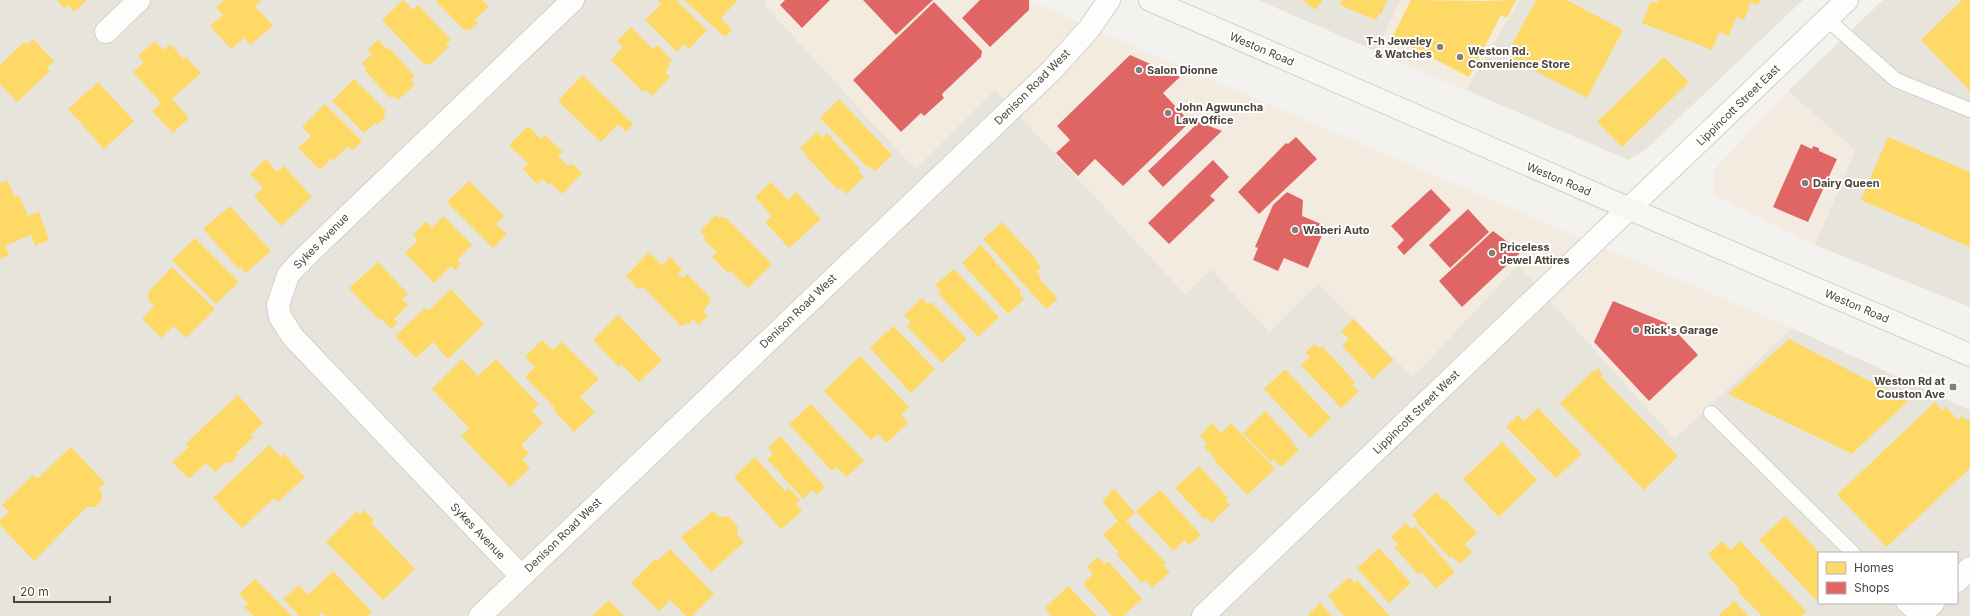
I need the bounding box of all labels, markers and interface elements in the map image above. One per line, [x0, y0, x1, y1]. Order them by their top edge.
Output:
street label: Weston Road [1228, 29, 1296, 69]
place label: T-h Jeweley & Watches [1366, 34, 1432, 61]
marker: T-h Jeweley & Watches [1435, 42, 1445, 52]
place label: Weston Rd. Convenience Store [1468, 44, 1570, 71]
street label: Denison Road West [991, 46, 1073, 128]
marker: Weston Rd. Convenience Store [1455, 52, 1465, 62]
street label: Lippincott Street East [1693, 61, 1783, 149]
place label: Salon Dionne [1147, 63, 1218, 77]
marker: Salon Dionne [1134, 65, 1144, 75]
place label: John Agwuncha Law Office [1176, 100, 1263, 127]
marker: John Agwuncha Law Office [1163, 108, 1173, 118]
street label: Weston Road [1525, 159, 1593, 199]
place label: Dairy Queen [1813, 176, 1880, 190]
marker: Dairy Queen [1800, 178, 1810, 188]
street label: Sykes Avenue [290, 210, 352, 272]
place label: Waberi Auto [1303, 223, 1370, 237]
marker: Waberi Auto [1290, 225, 1300, 235]
place label: Priceless Jewel Attires [1500, 240, 1570, 267]
marker: Priceless Jewel Attires [1487, 248, 1497, 258]
street label: Denison Road West [757, 271, 840, 351]
street label: Weston Road [1823, 286, 1891, 326]
place label: Rick's Garage [1644, 323, 1719, 337]
marker: Rick's Garage [1631, 325, 1641, 335]
street label: Lippincott Street West [1370, 367, 1462, 457]
place label: Weston Rd at Couston Ave [1874, 374, 1945, 401]
marker: Weston Rd at Couston Ave [1948, 382, 1958, 392]
street label: Denison Road West [522, 495, 605, 575]
street label: Sykes Avenue [448, 500, 508, 562]
legend [1818, 552, 1958, 604]
text: Homes [1854, 560, 1894, 575]
scale bar [14, 578, 110, 604]
text: Shops [1854, 580, 1890, 595]
text: 20 m [20, 584, 49, 599]

